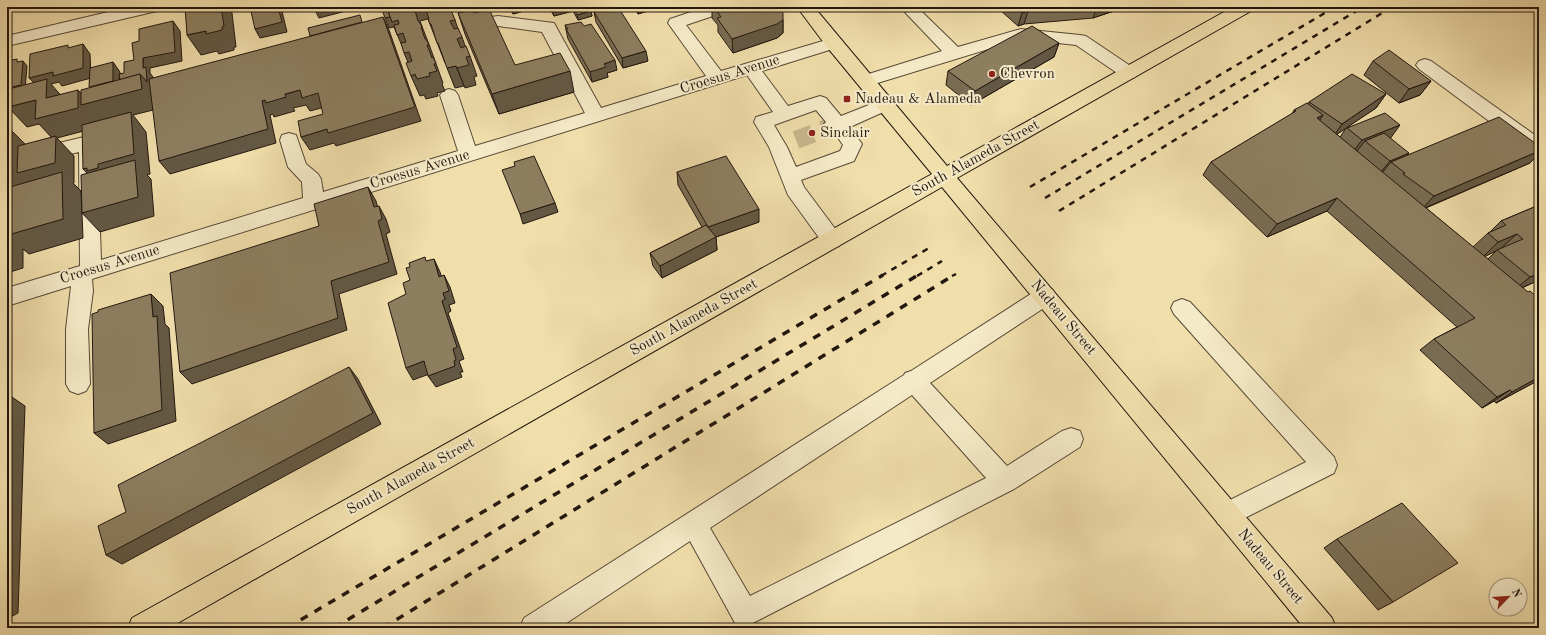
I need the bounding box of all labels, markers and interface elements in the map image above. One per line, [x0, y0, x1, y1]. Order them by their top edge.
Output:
street label: Croesus Avenue [678, 53, 782, 97]
place label: Chevron [1000, 67, 1055, 82]
marker: Chevron [987, 69, 997, 79]
place label: Nadeau & Alameda [855, 92, 982, 107]
marker: Nadeau & Alameda [842, 94, 852, 104]
street label: South Alameda Street [910, 118, 1042, 200]
place label: Sinclair [820, 126, 870, 141]
marker: Sinclair [807, 128, 817, 138]
street label: Croesus Avenue [368, 148, 472, 192]
street label: Croesus Avenue [58, 243, 162, 287]
street label: South Alameda Street [628, 277, 760, 359]
street label: Nadeau Street [1027, 278, 1099, 358]
street label: South Alameda Street [345, 436, 477, 518]
street label: Nadeau Street [1234, 527, 1306, 607]
north arrow [1488, 577, 1528, 617]
text: N [1509, 587, 1523, 600]

